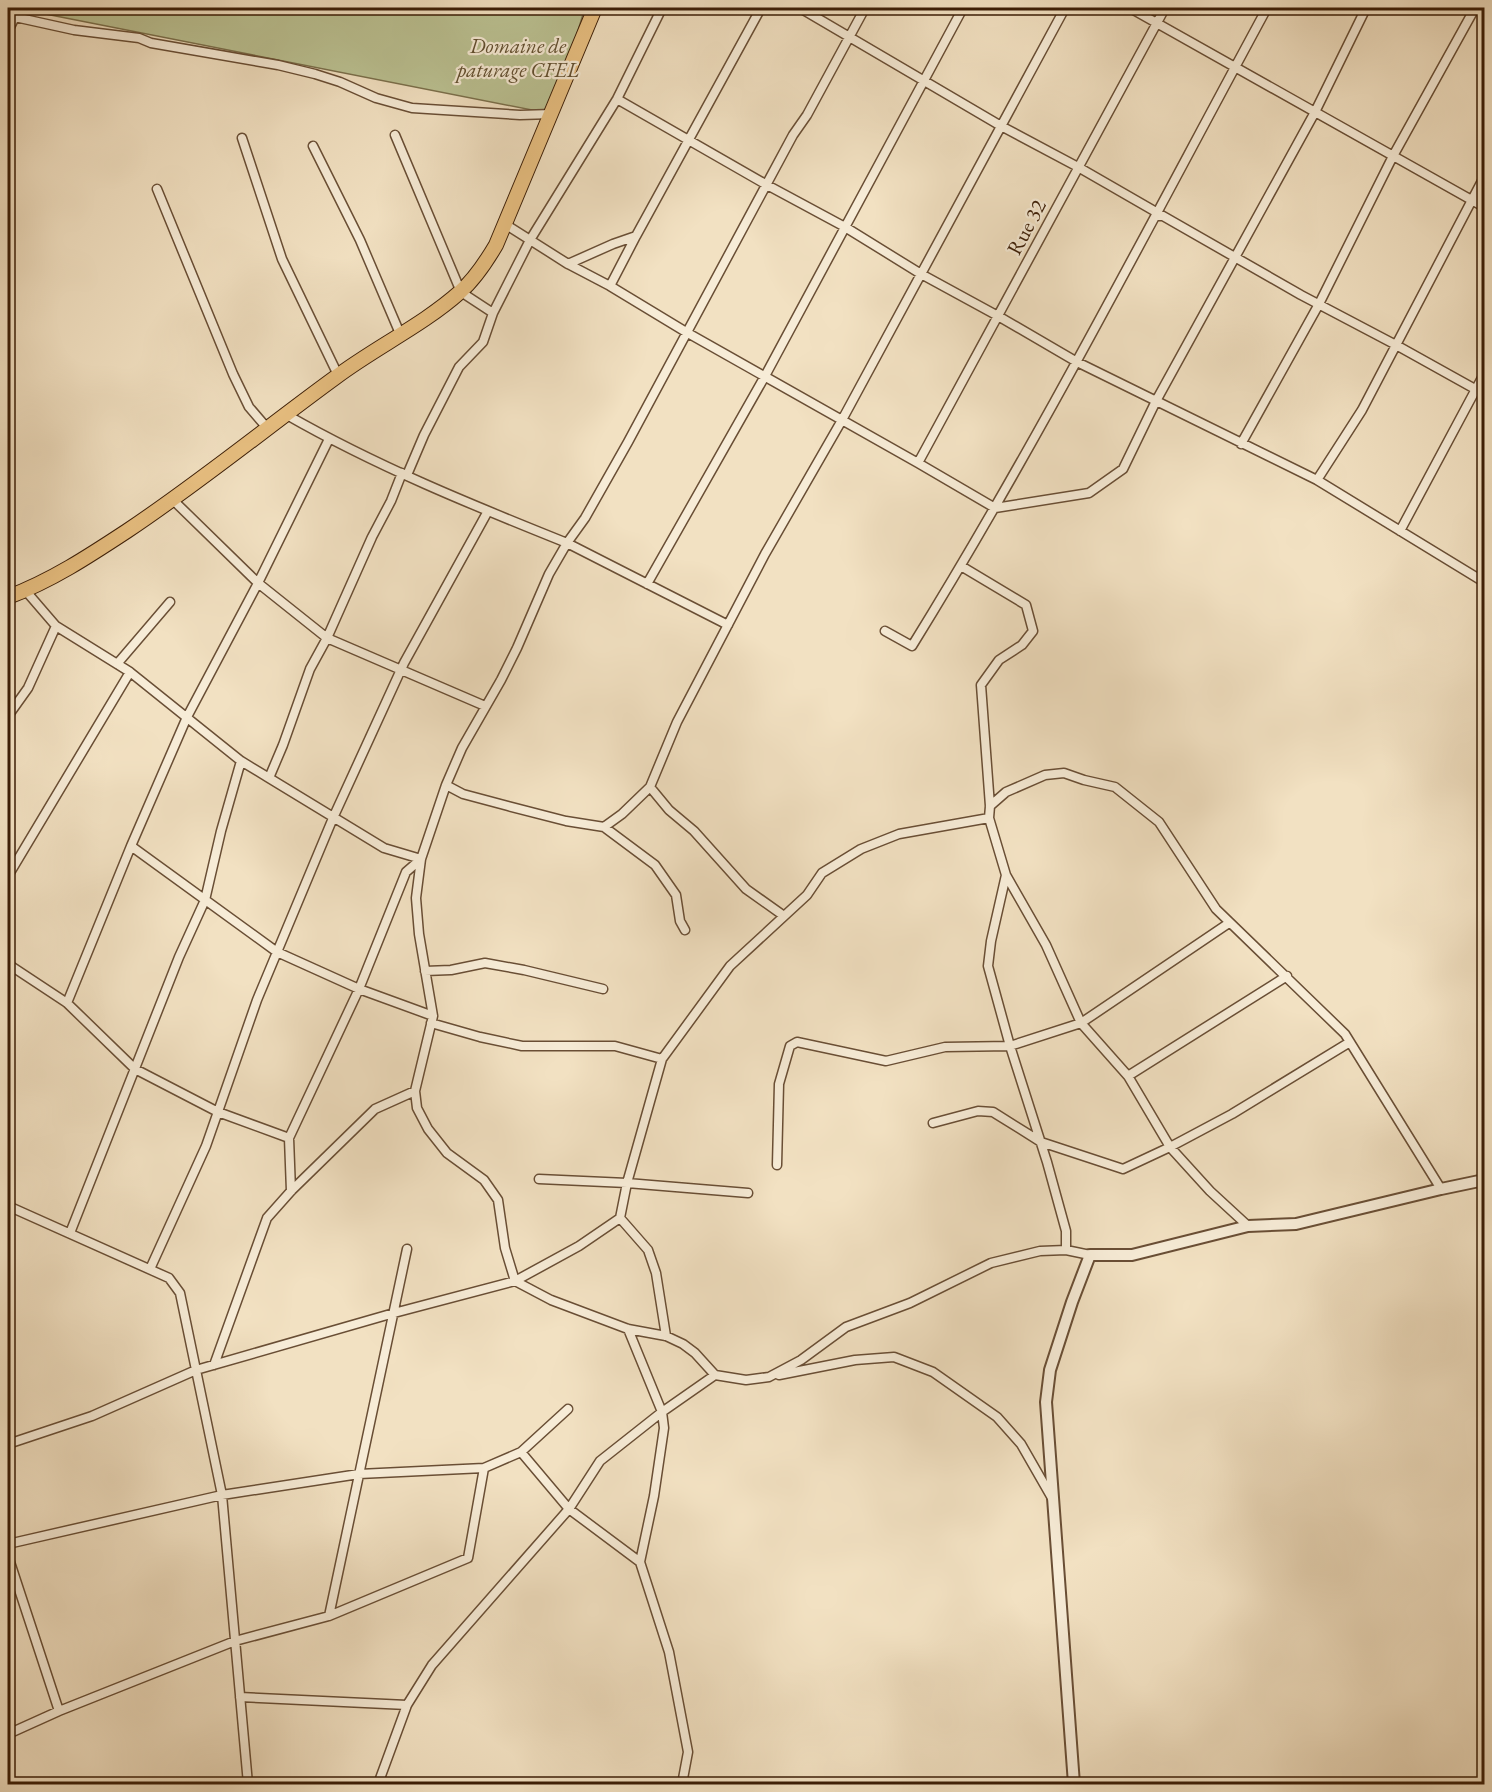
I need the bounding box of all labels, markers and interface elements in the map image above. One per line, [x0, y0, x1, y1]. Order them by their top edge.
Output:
park label: Domaine de paturage CFEL [454, 32, 579, 83]
street label: Rue 32 [1000, 195, 1052, 259]

